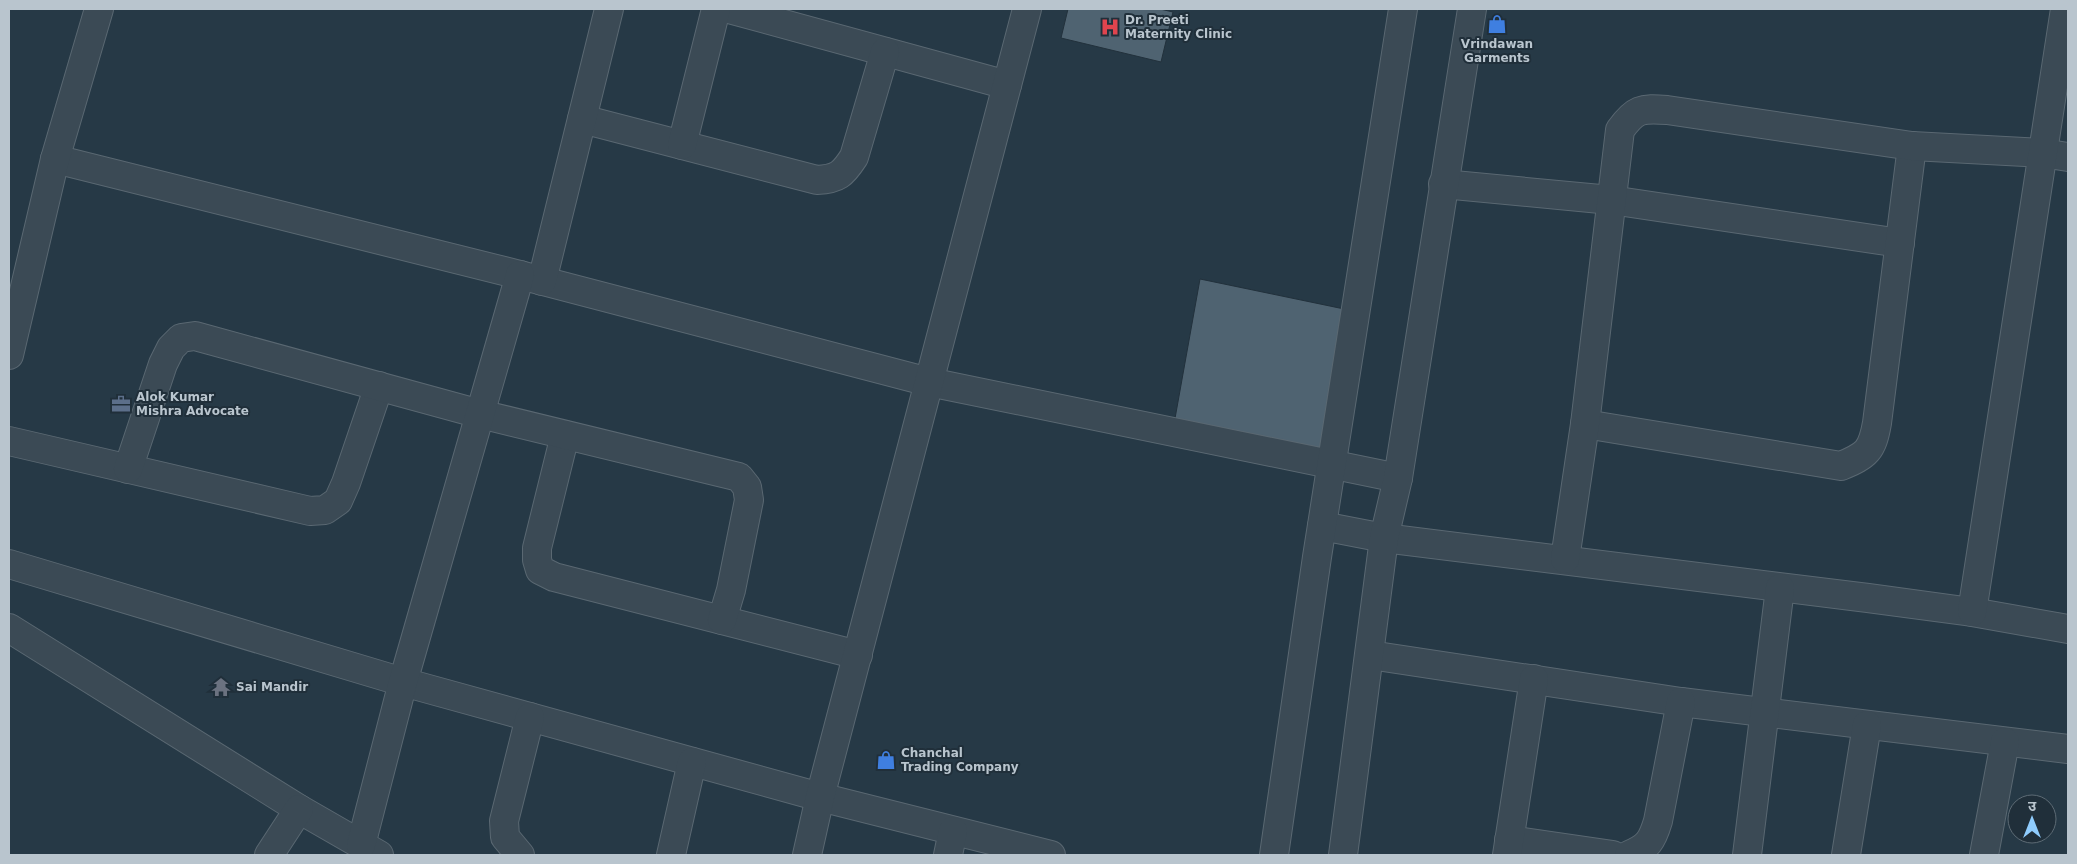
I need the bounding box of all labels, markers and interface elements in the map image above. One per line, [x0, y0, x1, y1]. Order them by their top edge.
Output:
place label: Dr. Preeti Maternity Clinic [1125, 13, 1232, 41]
shop icon: Vrindawan Garments [1486, 13, 1508, 35]
hospital icon: Dr. Preeti Maternity Clinic [1099, 16, 1121, 38]
place label: Vrindawan Garments [1461, 37, 1533, 65]
place label: Alok Kumar Mishra Advocate [136, 390, 249, 418]
office icon: Alok Kumar Mishra Advocate [110, 393, 132, 415]
temple icon: Sai Mandir [210, 676, 232, 698]
place label: Sai Mandir [236, 680, 308, 694]
place label: Chanchal Trading Company [901, 746, 1019, 774]
shop icon: Chanchal Trading Company [875, 749, 897, 771]
north arrow [2007, 794, 2057, 844]
text: उ [2028, 798, 2037, 814]

